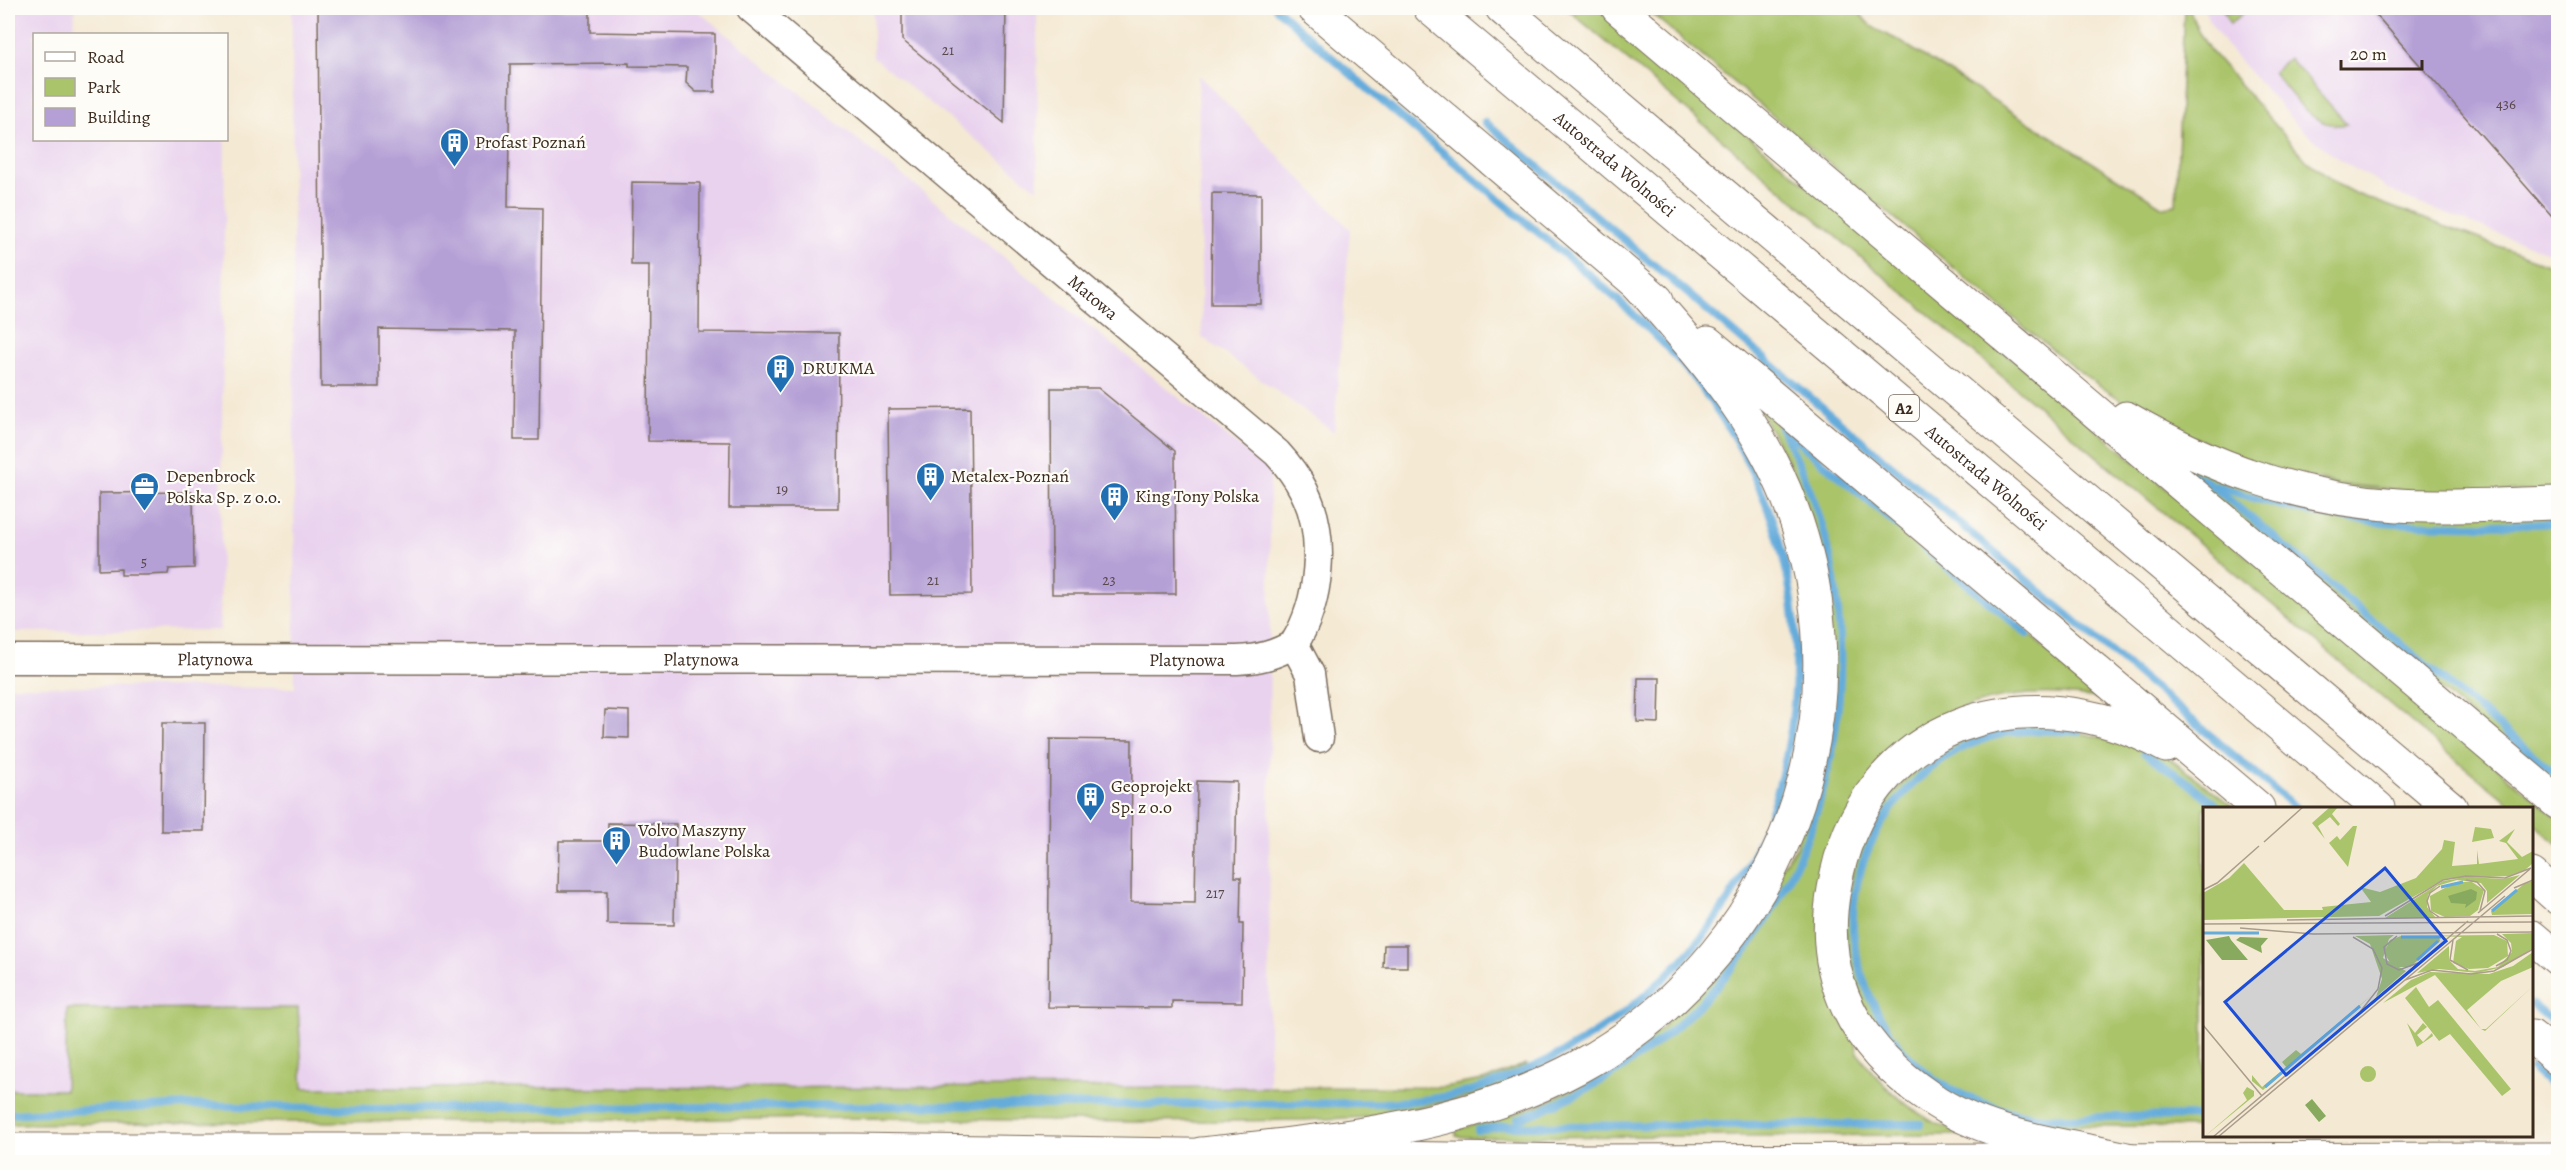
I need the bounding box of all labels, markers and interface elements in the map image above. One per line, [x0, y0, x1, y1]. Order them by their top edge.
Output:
legend [33, 33, 228, 141]
scale bar [2341, 33, 2422, 71]
house number: 21 [942, 40, 954, 60]
text: 20 m [2350, 42, 2387, 66]
text: Road [87, 45, 125, 69]
text: Park [87, 75, 121, 99]
house number: 436 [2496, 94, 2516, 114]
text: Building [87, 105, 151, 129]
street label: Autostrada Wolności [1548, 105, 1681, 222]
building icon: Profast Poznań [438, 126, 470, 168]
place label: Profast Poznań [475, 130, 586, 154]
street label: Matowa [1063, 269, 1124, 326]
building icon: DRUKMA [765, 352, 797, 394]
place label: DRUKMA [802, 356, 875, 380]
road number: A2 [1889, 395, 1919, 421]
street label: Autostrada Wolności [1920, 419, 2052, 536]
building icon: Metalex-Poznań [914, 460, 946, 502]
place label: Depenbrock Polska Sp. z o.o. [166, 464, 282, 509]
place label: Metalex-Poznań [951, 464, 1069, 488]
office icon: Depenbrock Polska Sp. z o.o. [129, 470, 161, 512]
house number: 19 [776, 479, 788, 499]
building icon: King Tony Polska [1098, 480, 1130, 522]
place label: King Tony Polska [1135, 484, 1260, 508]
house number: 5 [141, 552, 147, 572]
house number: 21 [927, 570, 939, 590]
house number: 23 [1102, 570, 1116, 590]
street label: Platynowa [177, 647, 254, 671]
street label: Platynowa [663, 648, 740, 672]
street label: Platynowa [1149, 648, 1226, 672]
place label: Geoprojekt Sp. z o.o [1111, 774, 1192, 819]
building icon: Geoprojekt Sp. z o.o [1074, 780, 1106, 822]
inset map [2203, 807, 2533, 1137]
place label: Volvo Maszyny Budowlane Polska [637, 818, 771, 863]
building icon: Volvo Maszyny Budowlane Polska [601, 824, 633, 866]
house number: 217 [1206, 883, 1225, 903]

